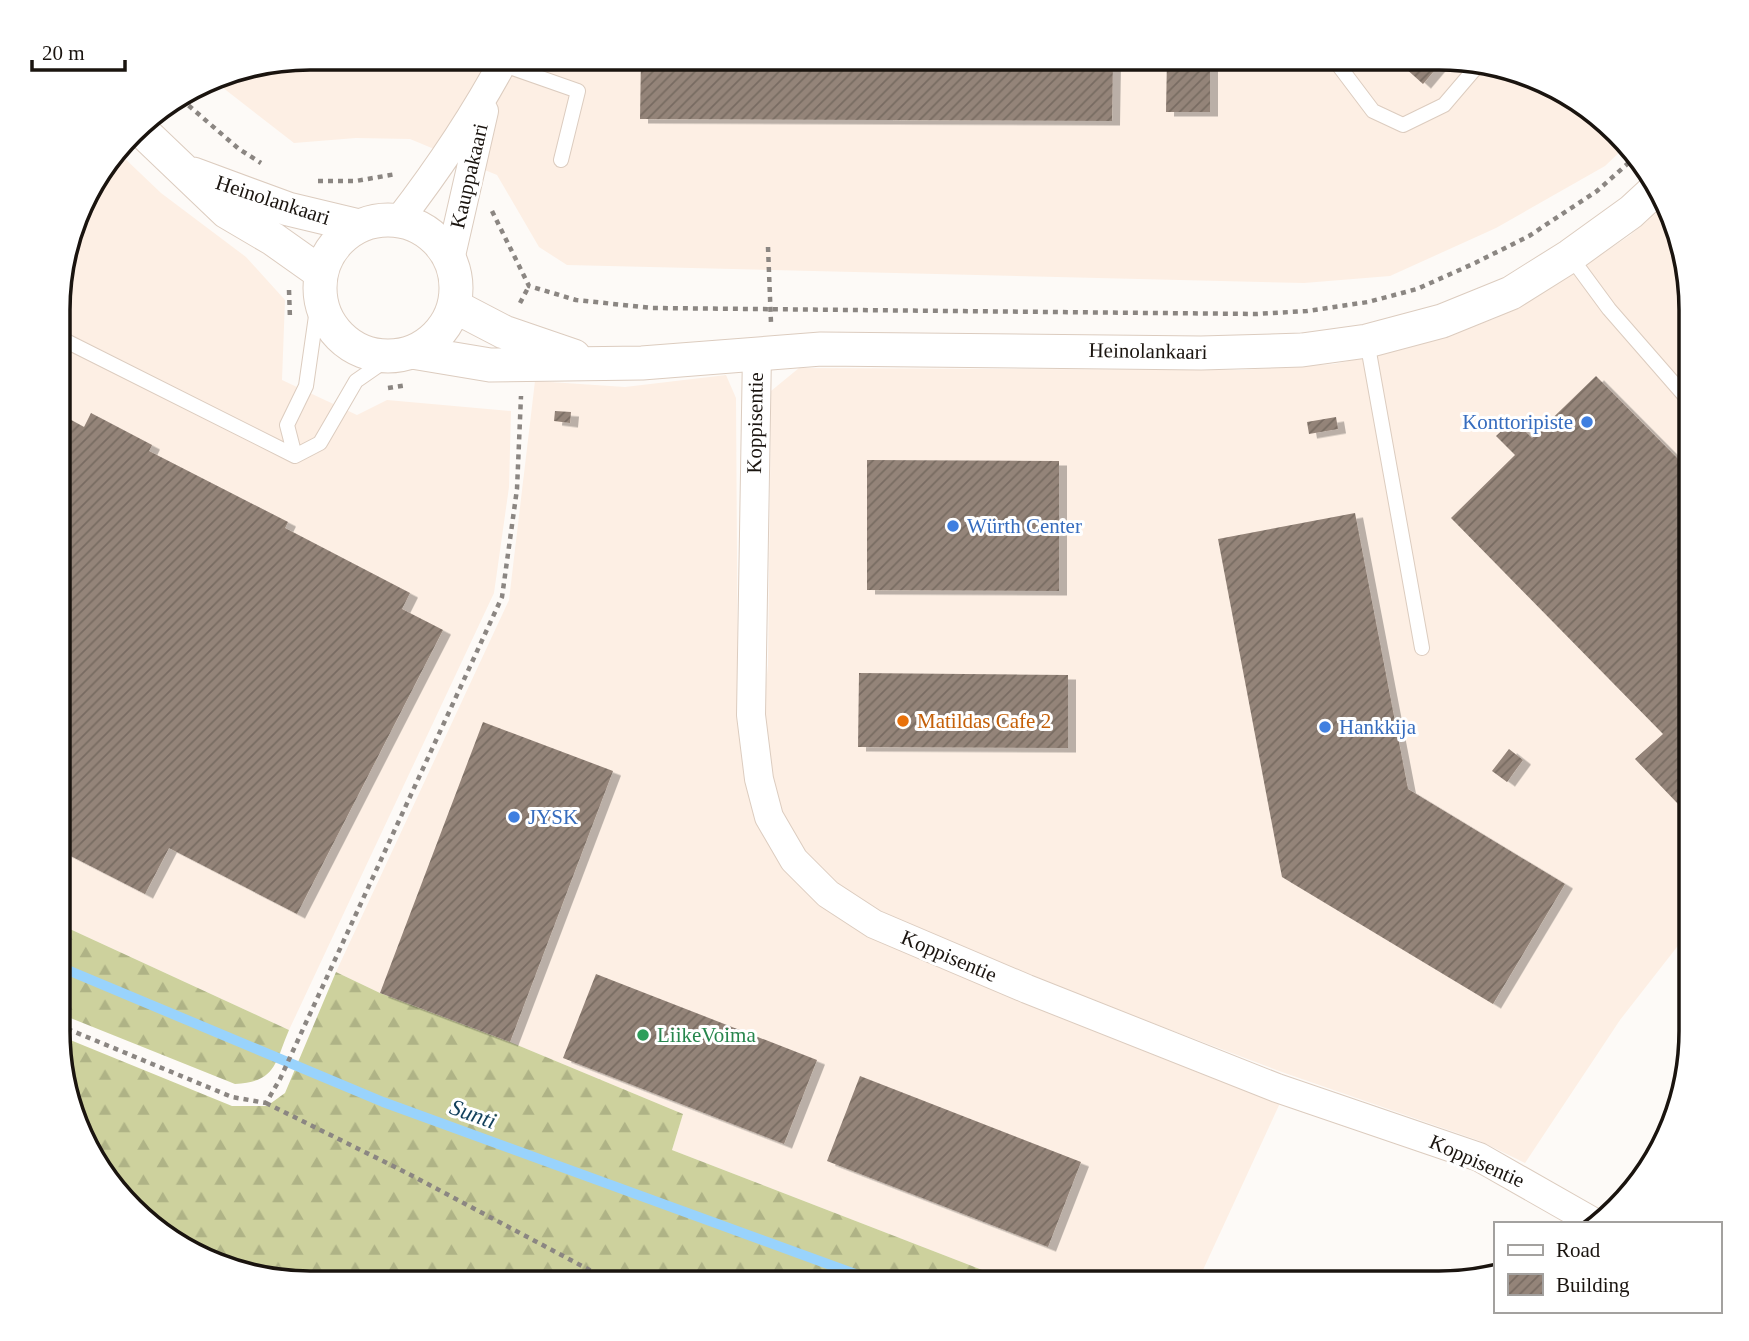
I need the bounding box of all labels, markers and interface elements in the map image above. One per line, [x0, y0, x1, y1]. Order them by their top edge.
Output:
scale bar [32, 28, 124, 72]
text: 20 m [42, 41, 85, 65]
street label: Kauppakaari [445, 121, 493, 231]
street label: Heinolankaari [213, 170, 333, 230]
street label: Heinolankaari [1088, 338, 1208, 364]
street label: Koppisentie [742, 372, 768, 474]
place label: Konttoripiste [1462, 410, 1573, 434]
marker: Konttoripiste [1579, 414, 1595, 430]
place label: Würth Center [967, 514, 1082, 538]
marker: Würth Center [945, 518, 961, 534]
place label: Matildas Cafe 2 [917, 709, 1051, 733]
marker: Matildas Cafe 2 [895, 713, 911, 729]
place label: Hankkija [1339, 715, 1417, 739]
marker: Hankkija [1317, 719, 1333, 735]
place label: JYSK [528, 805, 578, 829]
marker: JYSK [506, 809, 522, 825]
street label: Koppisentie [898, 925, 1000, 987]
place label: LiikeVoima [657, 1023, 756, 1047]
marker: LiikeVoima [635, 1027, 651, 1043]
water label: Sunti [447, 1094, 499, 1134]
street label: Koppisentie [1426, 1129, 1528, 1193]
legend [1494, 1222, 1721, 1313]
text: Road [1556, 1238, 1601, 1262]
text: Building [1556, 1273, 1630, 1297]

